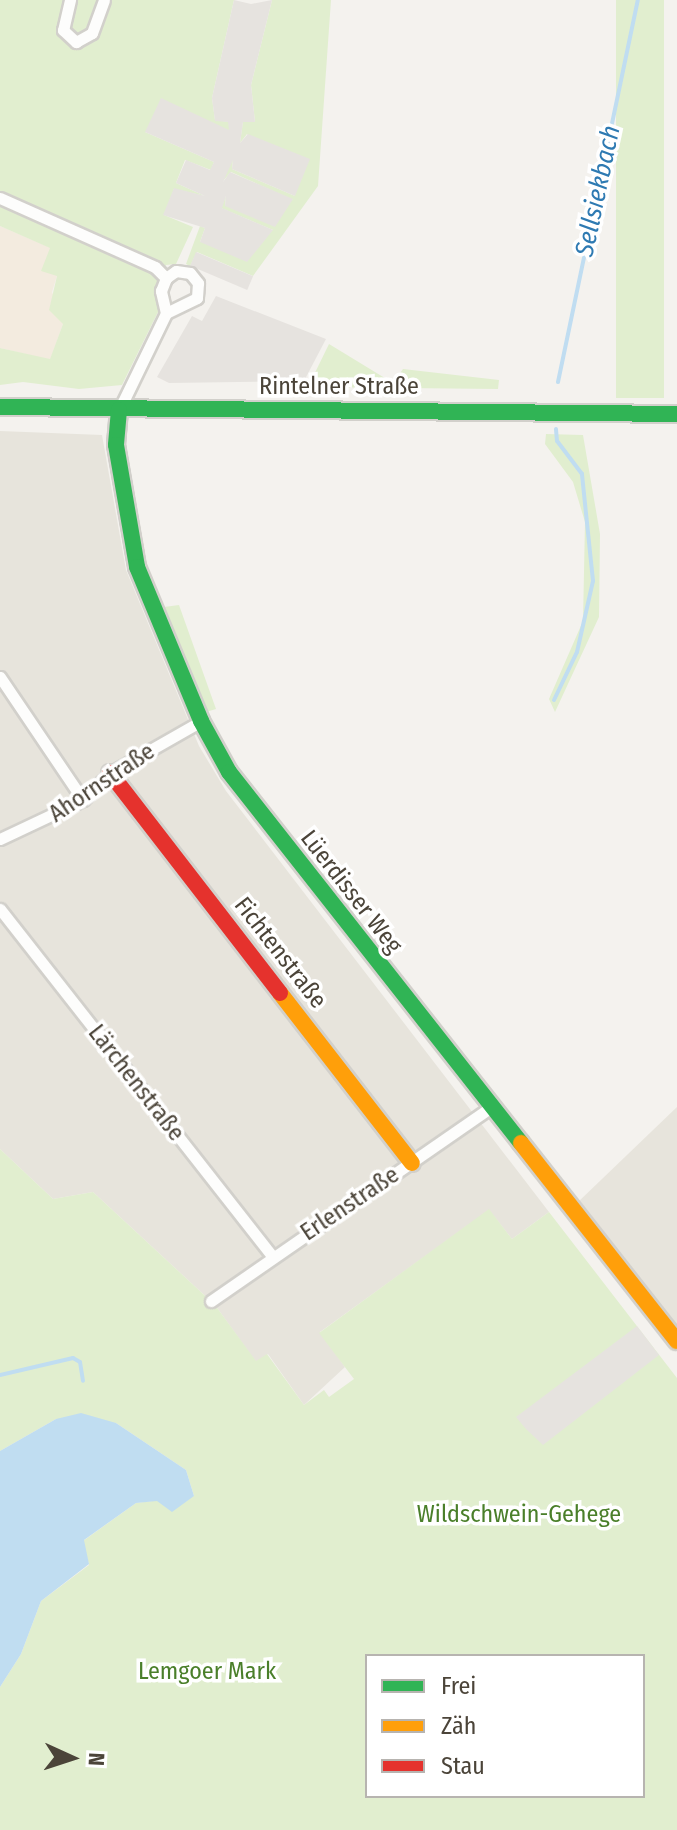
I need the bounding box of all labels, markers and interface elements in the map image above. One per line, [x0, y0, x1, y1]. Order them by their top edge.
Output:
water label: Sellsiekbach [569, 123, 627, 259]
street label: Rintelner Straße [259, 373, 419, 401]
street label: Ahornstraße [44, 737, 160, 829]
street label: Lüerdisser Weg [294, 825, 408, 959]
street label: Fichtenstraße [228, 892, 332, 1014]
street label: Lärchenstraße [82, 1019, 190, 1147]
street label: Erlenstraße [295, 1161, 405, 1247]
park label: Wildschwein-Gehege [417, 1501, 621, 1529]
legend [365, 1654, 645, 1798]
park label: Lemgoer Mark [138, 1658, 276, 1686]
text: Frei [441, 1672, 476, 1700]
text: Zäh [441, 1712, 476, 1740]
north arrow [32, 1718, 112, 1798]
text: N [83, 1752, 110, 1767]
text: Stau [441, 1752, 485, 1780]

